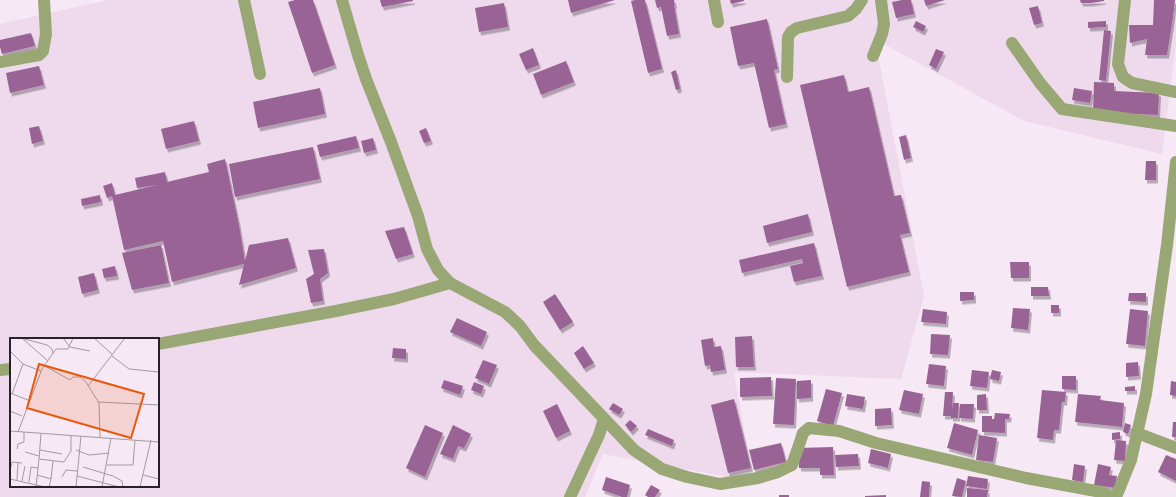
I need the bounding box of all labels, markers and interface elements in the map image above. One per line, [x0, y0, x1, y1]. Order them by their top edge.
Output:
inset map [10, 338, 159, 487]

